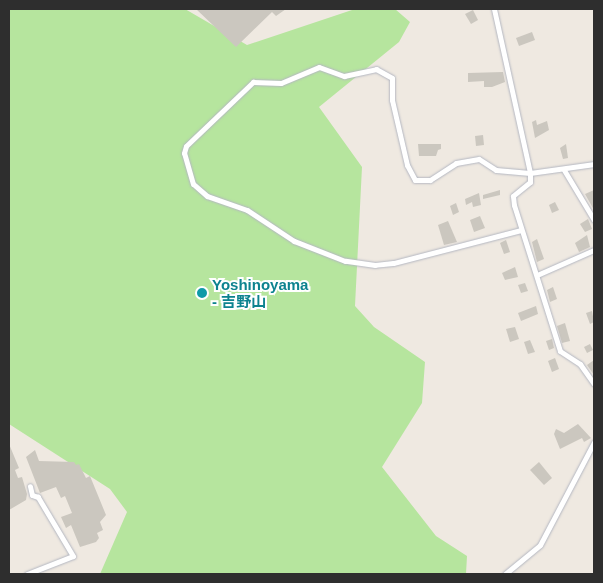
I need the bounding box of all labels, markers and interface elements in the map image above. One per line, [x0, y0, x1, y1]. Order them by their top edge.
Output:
place label: Yoshinoyama - 吉野山 [212, 275, 308, 310]
marker: Yoshinoyama - 吉野山 [196, 287, 208, 299]

